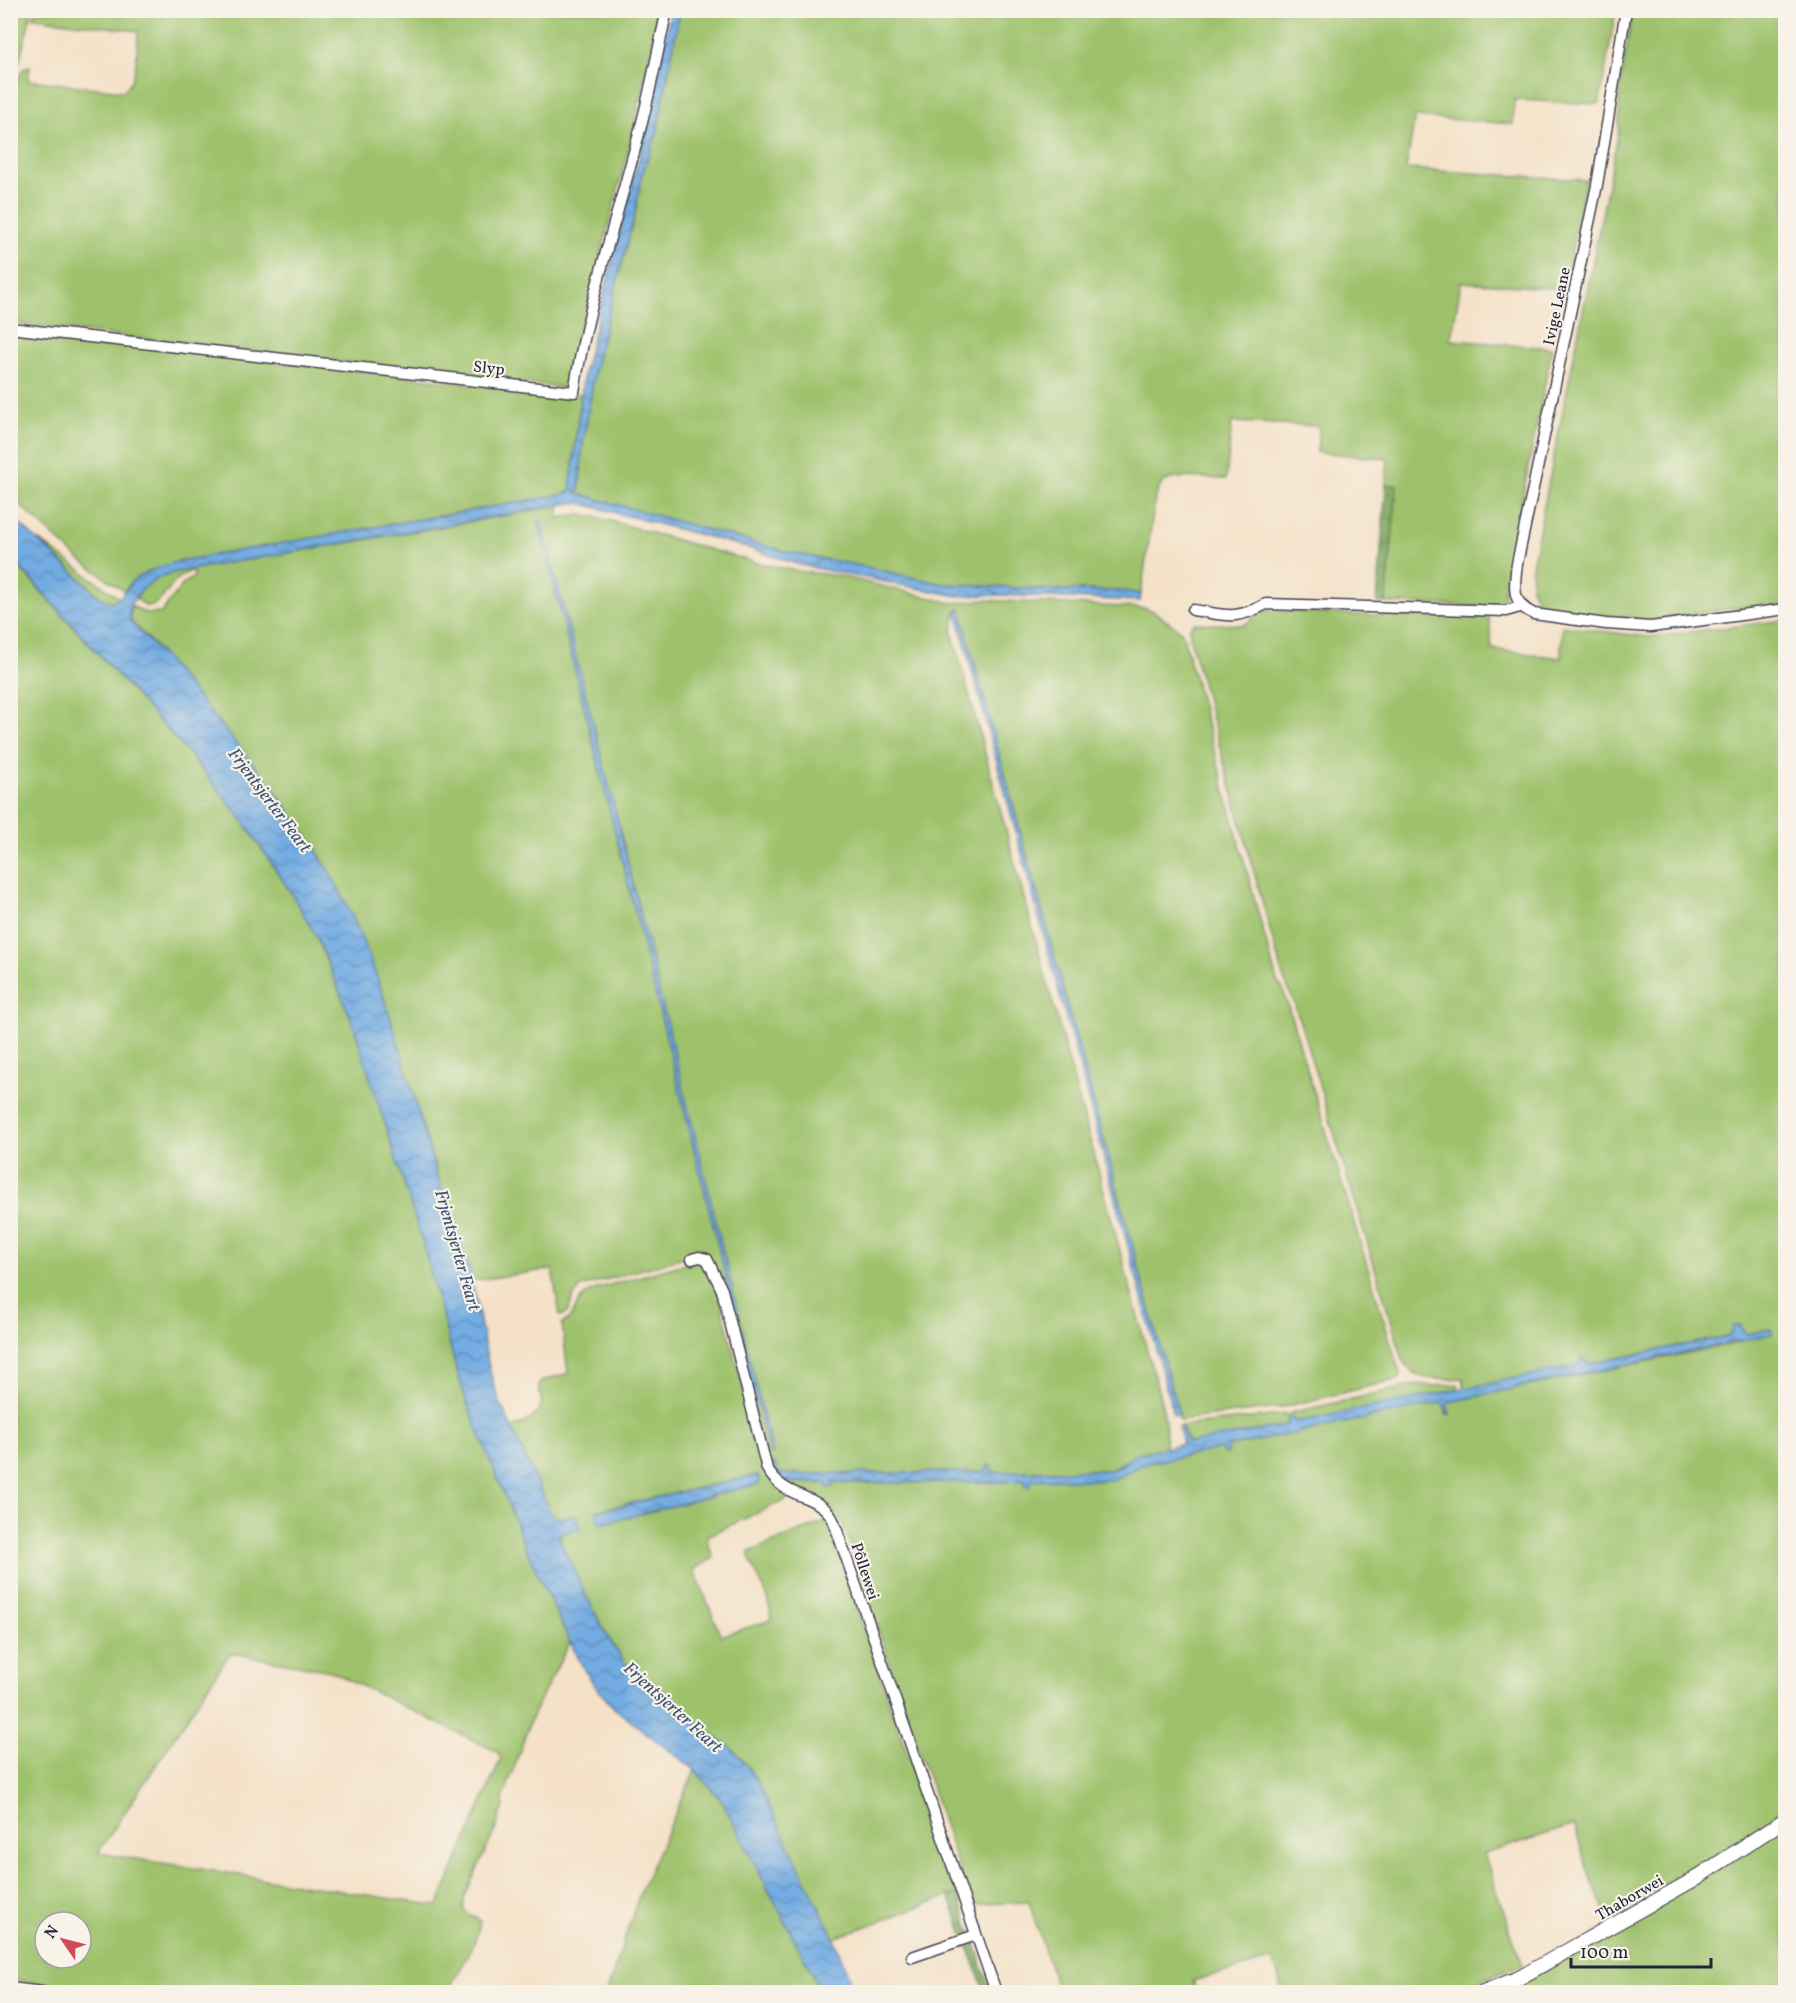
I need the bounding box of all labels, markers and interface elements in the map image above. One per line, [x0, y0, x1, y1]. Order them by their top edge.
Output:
street label: Ivige Leane [1539, 265, 1577, 348]
street label: Slyp [472, 356, 506, 382]
water label: Frjentsjerter Feart [221, 743, 317, 859]
water label: Frjentsjerter Feart [427, 1187, 486, 1315]
street label: Pôllewei [845, 1540, 884, 1603]
water label: Frjentsjerter Feart [617, 1657, 728, 1760]
street label: Thaborwei [1592, 1870, 1668, 1927]
north arrow [33, 1910, 93, 1970]
text: N [40, 1921, 65, 1944]
scale bar [1571, 1931, 1710, 1969]
text: 100 m [1580, 1941, 1629, 1966]

